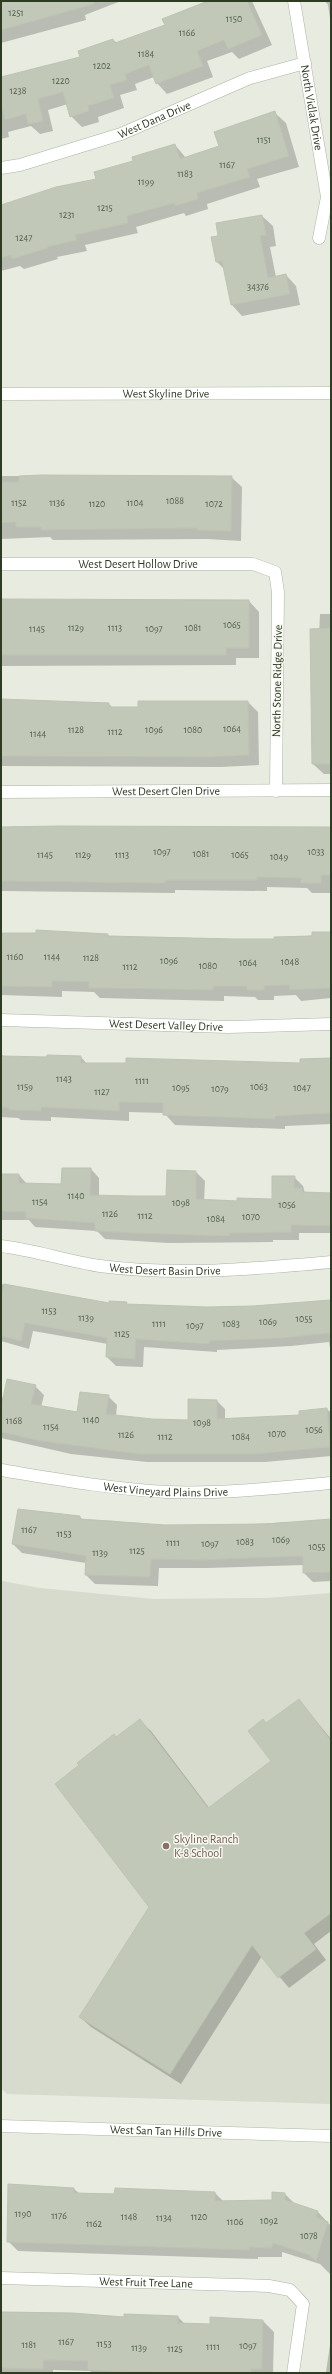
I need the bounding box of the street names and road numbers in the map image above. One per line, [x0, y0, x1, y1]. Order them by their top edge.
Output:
street label: North Vidlak Drive [299, 64, 325, 151]
street label: West Dana Drive [116, 99, 192, 141]
street label: West Skyline Drive [123, 387, 209, 401]
street label: West Desert Hollow Drive [78, 558, 198, 570]
street label: North Stone Ridge Drive [270, 625, 284, 737]
street label: West Desert Glen Drive [112, 785, 220, 797]
street label: West Desert Valley Drive [109, 1017, 223, 1033]
street label: West Desert Basin Drive [108, 1261, 221, 1277]
street label: West Vineyard Plains Drive [102, 1480, 228, 1498]
street label: West San Tan Hills Drive [110, 2123, 222, 2139]
street label: West Fruit Tree Lane [99, 2275, 193, 2290]

